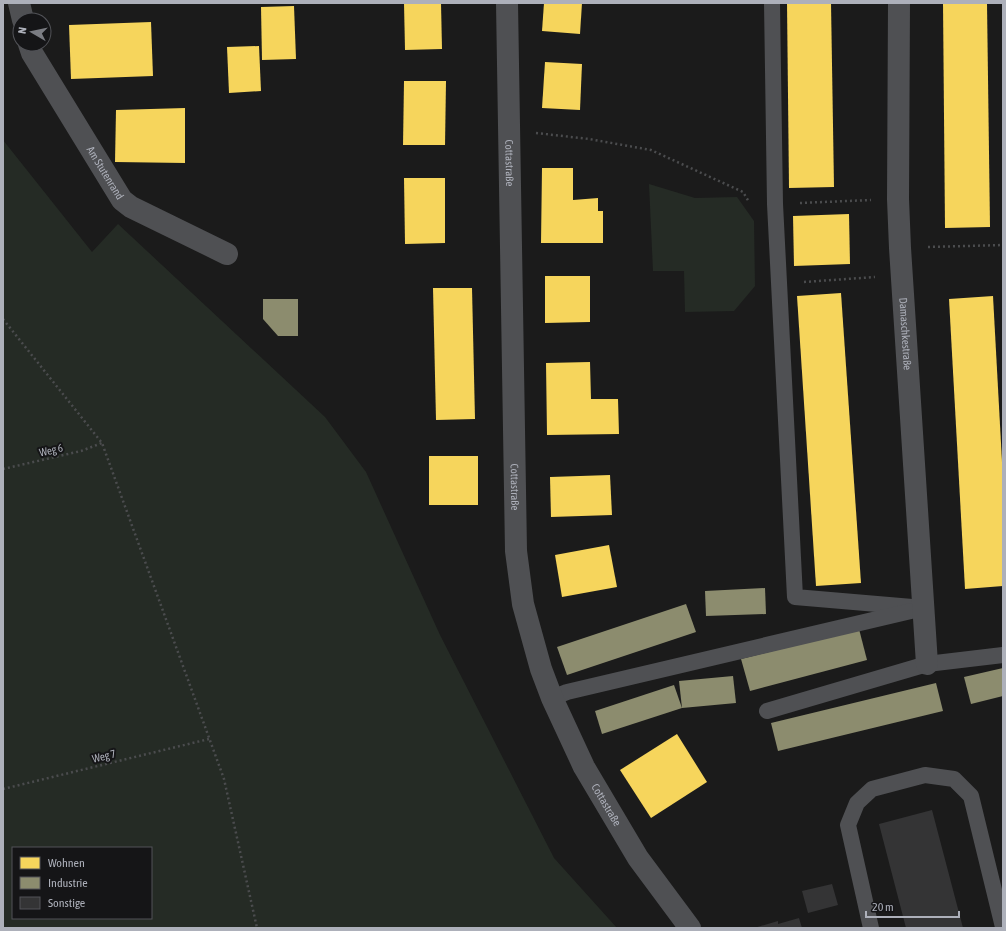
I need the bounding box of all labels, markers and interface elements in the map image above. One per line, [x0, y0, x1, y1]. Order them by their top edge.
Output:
north arrow [12, 12, 52, 52]
text: N [16, 26, 29, 35]
street label: Cottastraße [503, 139, 516, 187]
street label: Am Stutenrand [85, 144, 126, 202]
street label: Damaschkestraße [897, 297, 914, 370]
street label: Weg 6 [38, 441, 64, 459]
street label: Cottastraße [509, 463, 521, 511]
street label: Weg 7 [91, 747, 117, 765]
street label: Cottastraße [589, 782, 624, 828]
legend [12, 847, 152, 919]
text: Wohnen [48, 856, 85, 870]
text: Industrie [48, 876, 88, 890]
scale bar [866, 893, 959, 919]
text: Sonstige [48, 896, 85, 910]
text: 20 m [872, 900, 894, 914]

